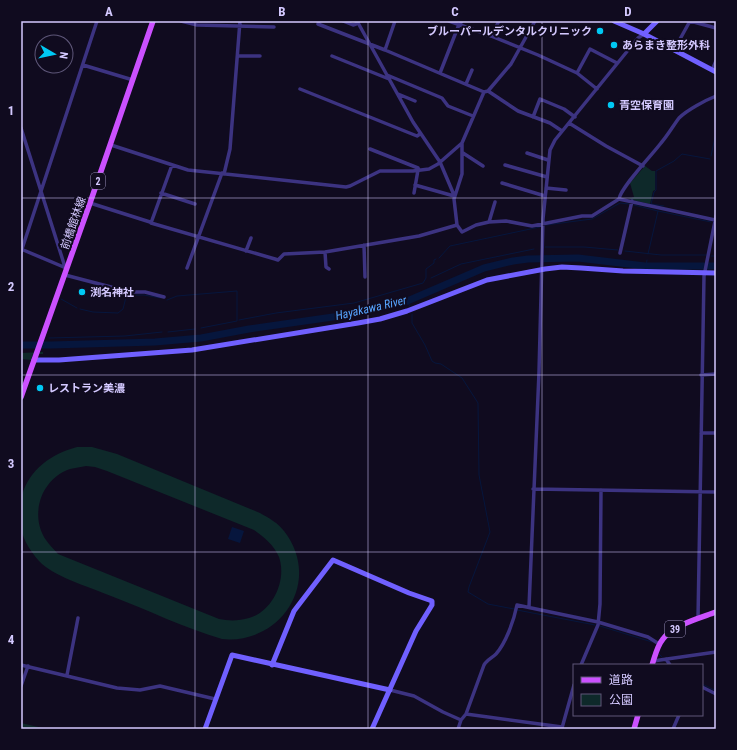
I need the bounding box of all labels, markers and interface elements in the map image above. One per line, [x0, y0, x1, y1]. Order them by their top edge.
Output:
text: A [105, 4, 113, 19]
text: B [278, 4, 286, 19]
text: C [451, 4, 459, 19]
text: D [624, 4, 632, 19]
place label: ブルーパールデンタルクリニック [427, 25, 592, 38]
marker: ブルーパールデンタルクリニック [595, 26, 605, 36]
north arrow [34, 34, 74, 74]
place label: あらまき整形外科 [622, 39, 710, 52]
marker: あらまき整形外科 [609, 40, 619, 50]
text: N [56, 51, 70, 60]
place label: 青空保育園 [619, 99, 674, 112]
marker: 青空保育園 [606, 100, 616, 110]
text: 1 [8, 103, 14, 118]
road number: 2 [91, 173, 105, 189]
street label: 前橋館林線 [58, 195, 89, 251]
text: 2 [8, 279, 15, 294]
place label: 渕名神社 [90, 286, 134, 299]
marker: 渕名神社 [77, 287, 87, 297]
water label: Hayakawa River [334, 293, 408, 323]
place label: レストラン美濃 [48, 382, 125, 395]
marker: レストラン美濃 [35, 383, 45, 393]
text: 3 [8, 456, 14, 471]
road number: 39 [665, 621, 685, 637]
text: 4 [8, 632, 15, 647]
legend [573, 664, 703, 716]
text: 道路 [609, 673, 633, 687]
text: 公園 [609, 693, 633, 707]

